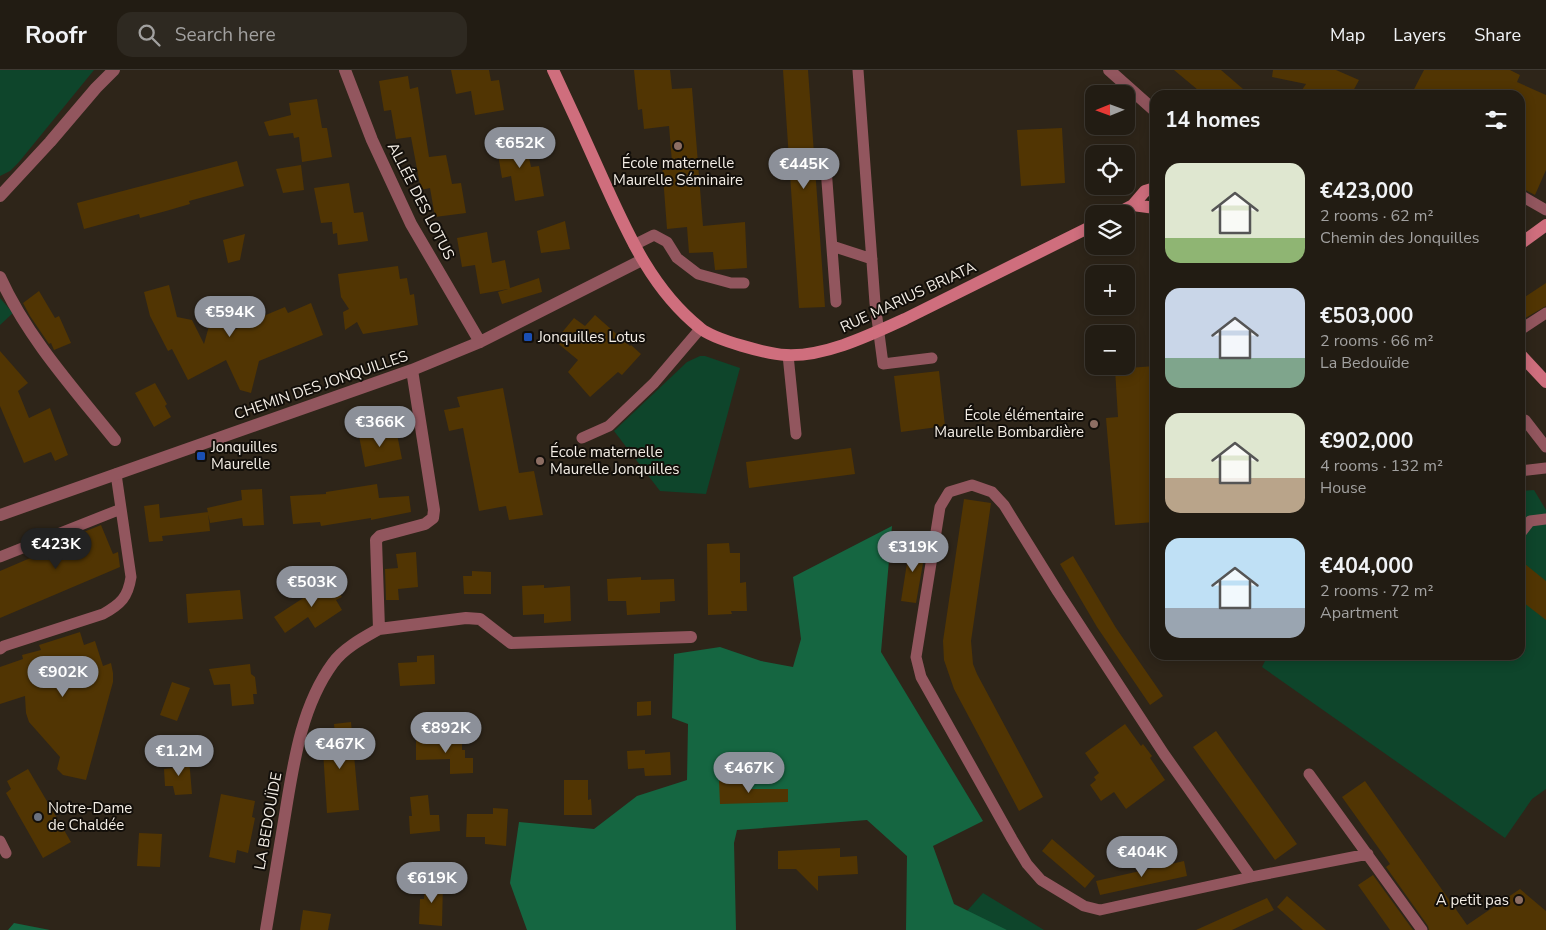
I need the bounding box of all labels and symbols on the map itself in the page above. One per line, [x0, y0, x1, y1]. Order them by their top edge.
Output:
north arrow [1085, 85, 1135, 135]
pin: €652K [485, 126, 555, 169]
street label: ALLÉE DES LOTUS [383, 139, 459, 263]
marker: École maternelle Maurelle Séminaire [672, 140, 684, 152]
pin: €445K [769, 148, 839, 190]
place label: École maternelle Maurelle Séminaire [613, 153, 743, 190]
street label: RUE MARIUS BRIATA [837, 257, 979, 337]
pin: €594K [195, 296, 265, 338]
place label: Jonquilles Lotus [537, 327, 645, 347]
marker: Jonquilles Lotus [522, 331, 534, 343]
street label: CHEMIN DES JONQUILLES [231, 346, 411, 424]
place label: École élémentaire Maurelle Bombardière [934, 405, 1084, 442]
pin: €366K [345, 406, 415, 448]
marker: École élémentaire Maurelle Bombardière [1088, 418, 1100, 430]
place label: Jonquilles Maurelle [210, 437, 277, 474]
place label: École maternelle Maurelle Jonquilles [550, 442, 679, 479]
marker: Jonquilles Maurelle [195, 450, 207, 462]
marker: École maternelle Maurelle Jonquilles [534, 455, 546, 467]
pin: €423K [21, 528, 91, 570]
pin: €319K [878, 530, 948, 573]
pin: €503K [277, 566, 347, 608]
pin: €902K [28, 656, 98, 698]
pin: €892K [411, 712, 481, 754]
pin: €467K [305, 728, 375, 770]
pin: €1.2M [144, 734, 214, 777]
pin: €467K [714, 752, 784, 794]
street label: LA BEDOUÏDE [250, 771, 286, 871]
place label: Notre-Dame de Chaldée [48, 798, 132, 835]
marker: Notre-Dame de Chaldée [32, 811, 44, 823]
pin: €404K [1107, 836, 1177, 878]
pin: €619K [397, 862, 467, 904]
place label: A petit pas [1436, 890, 1509, 910]
marker: A petit pas [1513, 894, 1525, 906]

